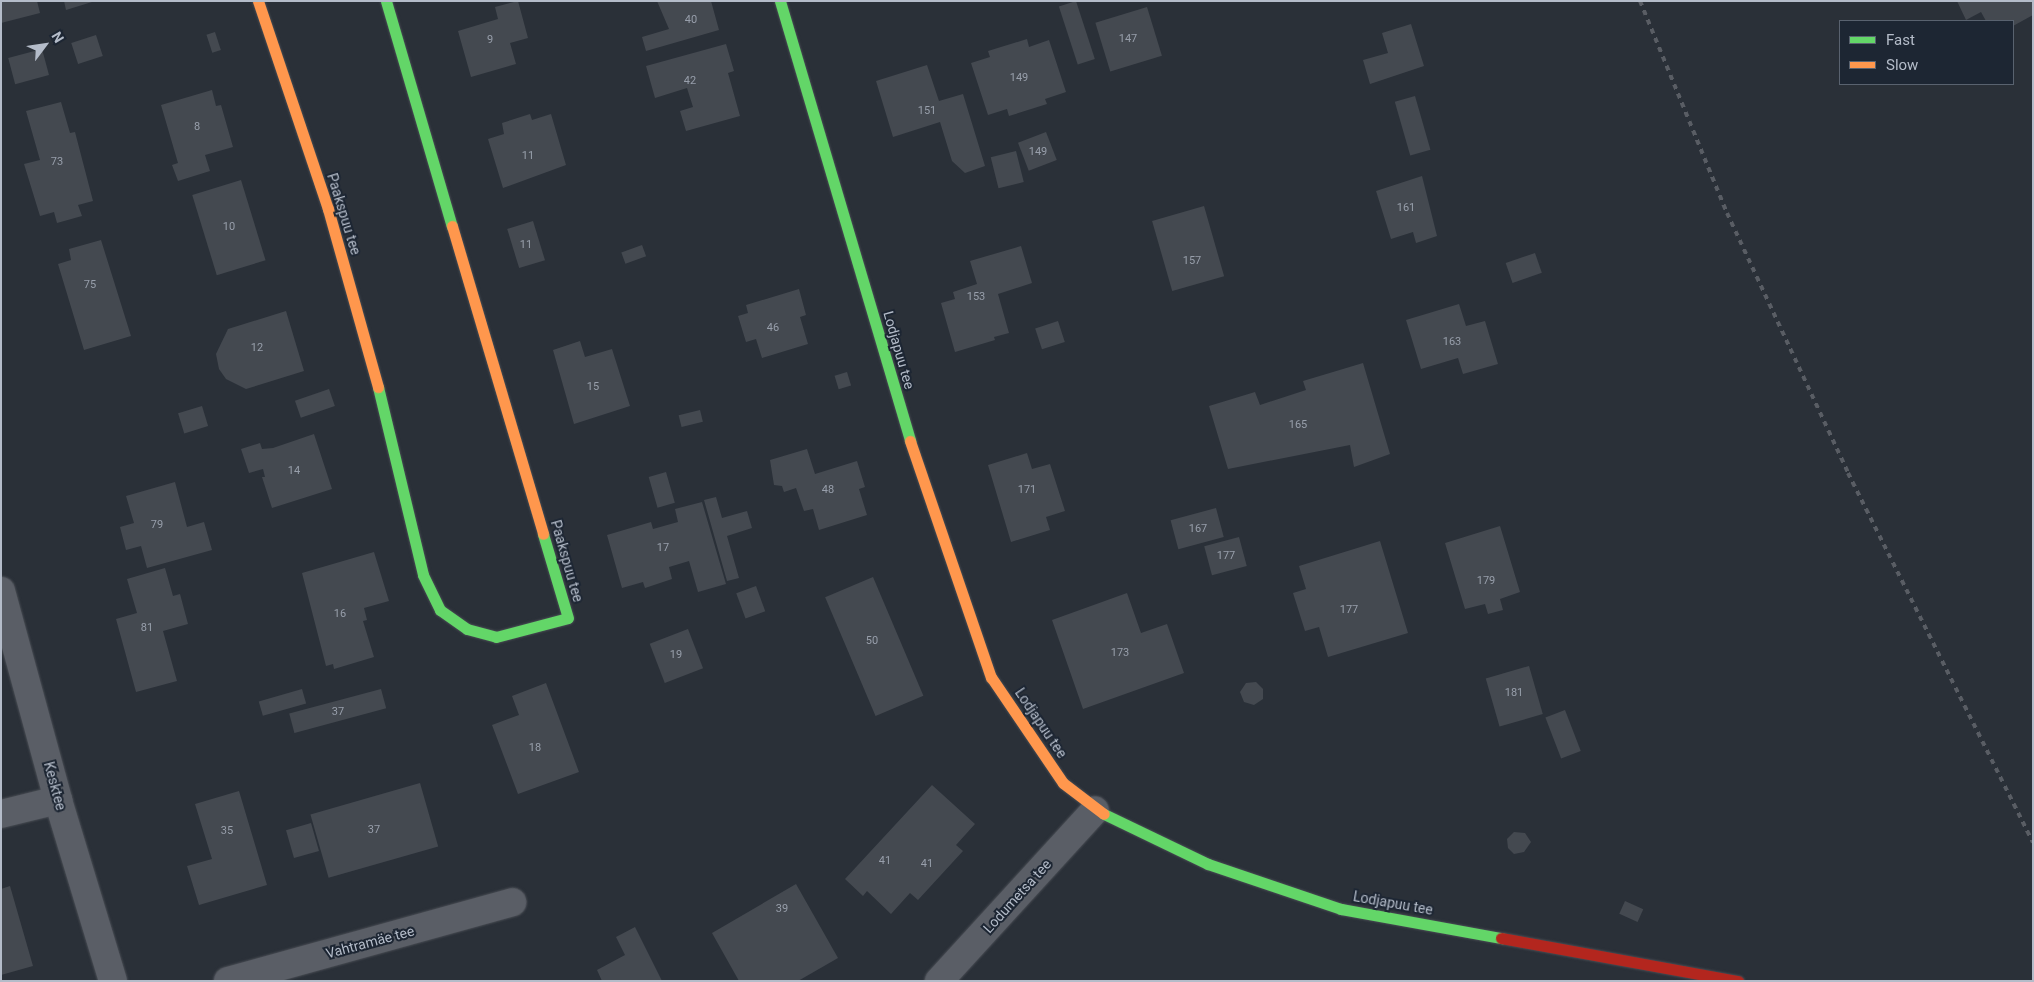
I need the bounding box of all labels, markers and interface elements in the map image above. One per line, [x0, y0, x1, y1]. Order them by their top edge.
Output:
house number: 40 [685, 13, 697, 27]
north arrow [20, 20, 70, 70]
legend [1839, 20, 2014, 85]
text: N [48, 29, 67, 46]
text: Fast [1886, 31, 1915, 49]
house number: 147 [1119, 32, 1137, 46]
house number: 9 [487, 33, 493, 47]
text: Slow [1886, 56, 1918, 74]
house number: 149 [1010, 71, 1028, 85]
house number: 42 [684, 74, 696, 88]
house number: 151 [918, 104, 936, 118]
house number: 8 [194, 120, 200, 134]
house number: 149 [1029, 145, 1047, 159]
house number: 11 [522, 149, 534, 163]
house number: 73 [51, 155, 63, 169]
street label: Paakspuu tee [324, 171, 364, 257]
house number: 161 [1397, 201, 1415, 215]
house number: 10 [223, 220, 235, 234]
house number: 11 [520, 238, 532, 252]
house number: 157 [1183, 254, 1201, 268]
house number: 75 [84, 278, 96, 292]
house number: 153 [967, 290, 985, 304]
street label: Lodjapuu tee [880, 309, 918, 391]
house number: 46 [767, 321, 779, 335]
house number: 163 [1443, 335, 1461, 349]
house number: 12 [251, 341, 263, 355]
house number: 15 [587, 380, 599, 394]
house number: 165 [1289, 418, 1307, 432]
house number: 14 [288, 464, 300, 478]
house number: 48 [822, 483, 834, 497]
house number: 171 [1018, 483, 1036, 497]
house number: 79 [151, 518, 163, 532]
street label: Paakspuu tee [547, 518, 587, 604]
house number: 167 [1189, 522, 1207, 536]
house number: 17 [657, 541, 669, 555]
house number: 177 [1217, 549, 1235, 563]
house number: 179 [1477, 574, 1495, 588]
house number: 177 [1340, 603, 1358, 617]
house number: 16 [334, 607, 346, 621]
house number: 81 [141, 621, 153, 635]
house number: 50 [866, 634, 878, 648]
house number: 173 [1111, 646, 1129, 660]
house number: 19 [670, 648, 682, 662]
street label: Lodjapuu tee [1012, 685, 1070, 761]
house number: 181 [1505, 686, 1523, 700]
house number: 37 [332, 705, 344, 719]
house number: 18 [529, 741, 541, 755]
street label: Kesktee [40, 760, 70, 812]
house number: 37 [368, 823, 380, 837]
house number: 35 [221, 824, 233, 838]
house number: 41 [879, 854, 891, 868]
street label: Lodumetsa tee [980, 856, 1054, 936]
house number: 41 [921, 857, 933, 871]
street label: Lodjapuu tee [1352, 888, 1434, 918]
house number: 39 [776, 902, 788, 916]
street label: Vahtramäe tee [324, 922, 416, 962]

